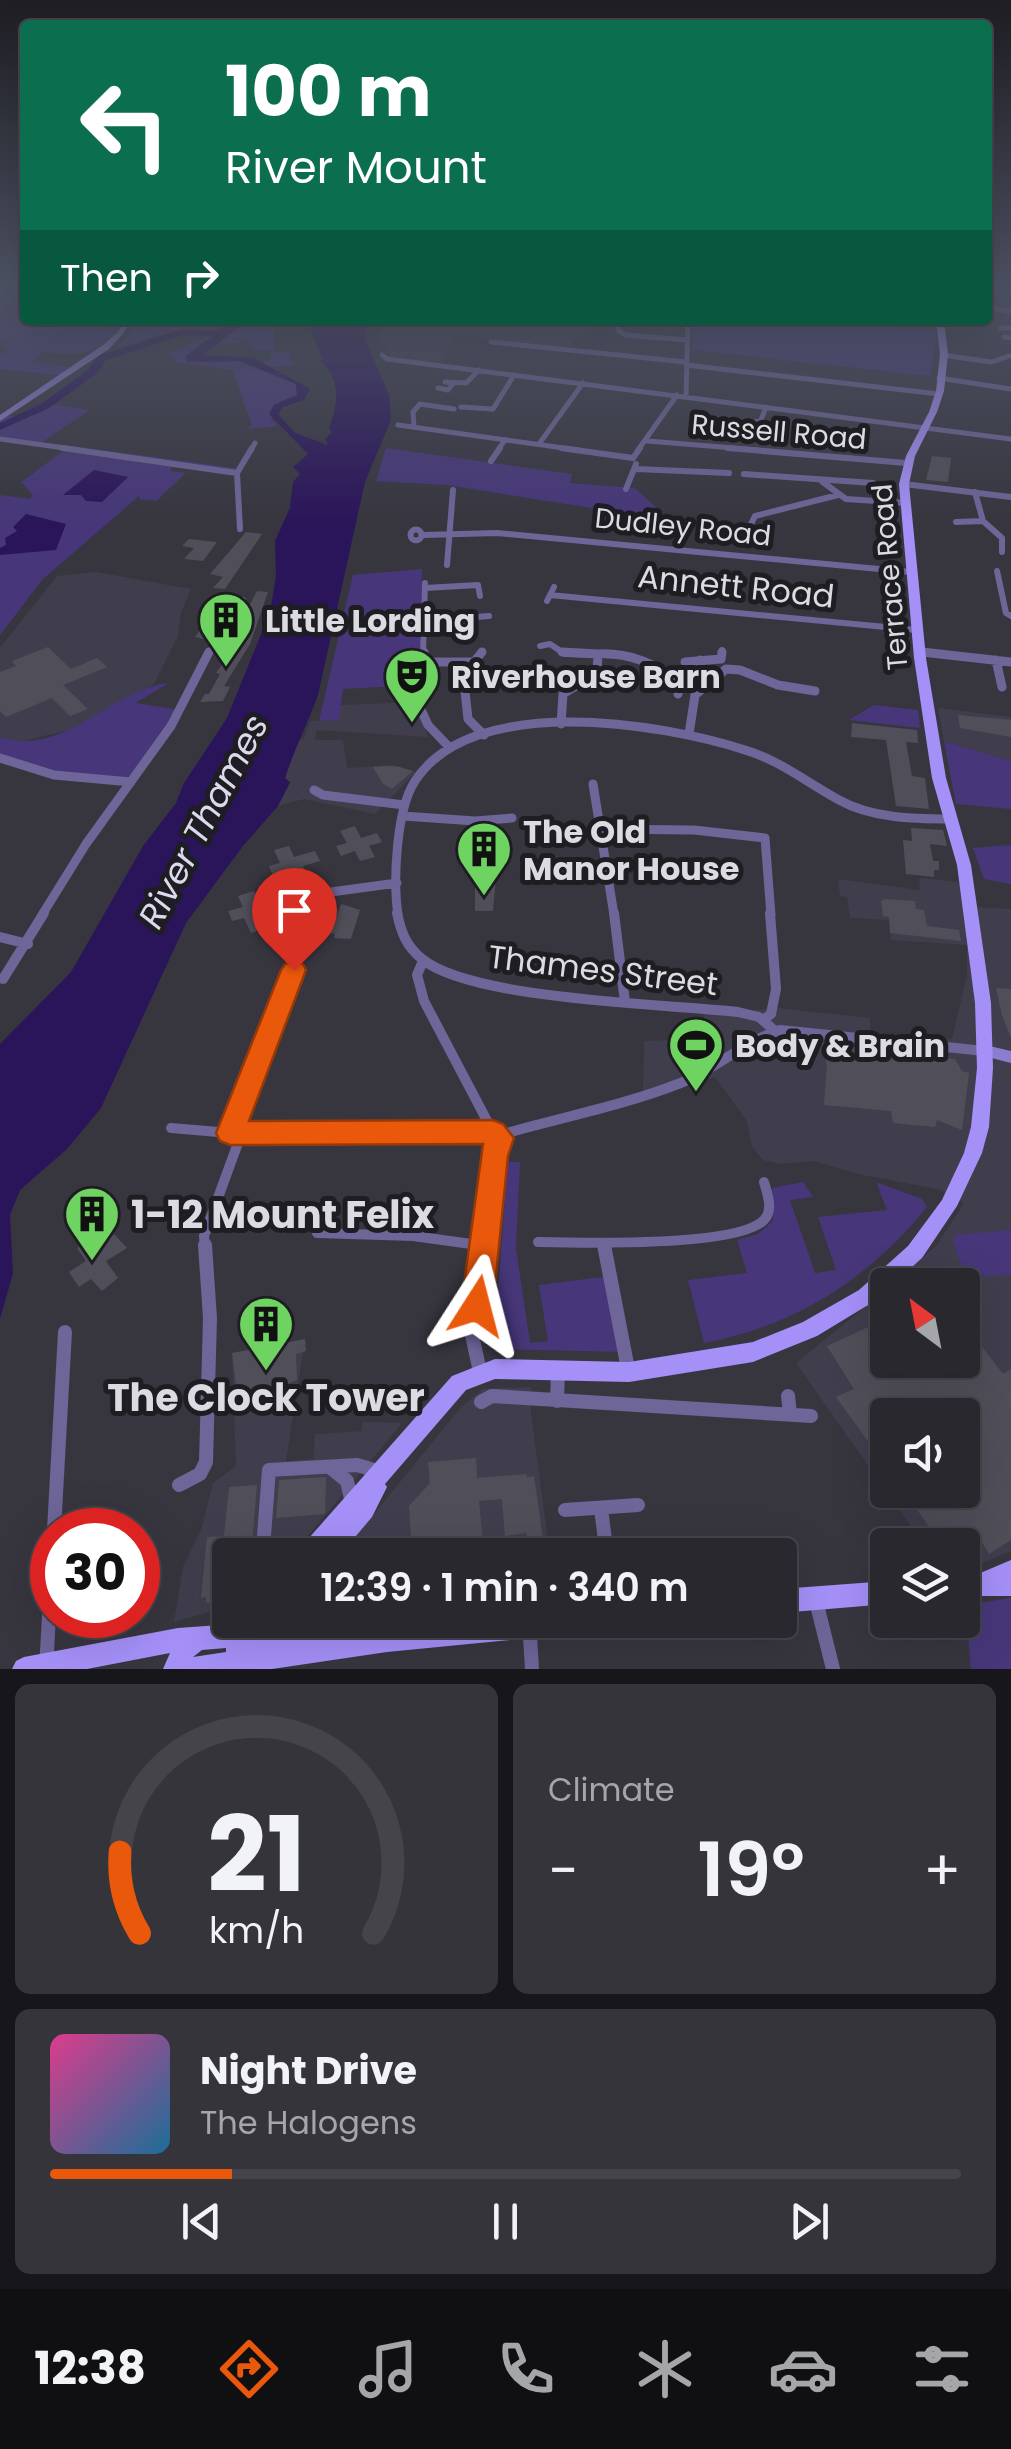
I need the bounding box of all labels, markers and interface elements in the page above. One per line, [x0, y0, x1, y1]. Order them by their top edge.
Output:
text: 100 m [225, 42, 432, 141]
icon: left [60, 60, 190, 190]
text: River Mount [225, 136, 487, 199]
icon: right [173, 250, 228, 305]
text: Then [60, 251, 153, 304]
street label: Russell Road [690, 405, 868, 459]
street label: Terrace Road [862, 482, 918, 672]
street label: Dudley Road [593, 498, 773, 556]
street label: Annett Road [635, 553, 837, 619]
building icon: Little Lording [196, 590, 256, 669]
place label: Little Lording [265, 598, 475, 643]
theatre icon: Riverhouse Barn [382, 646, 442, 725]
place label: Riverhouse Barn [451, 654, 721, 699]
water label: River Thames [126, 705, 280, 937]
place label: The Old Manor House [523, 809, 739, 891]
building icon: The Old Manor House [454, 819, 514, 898]
pin [252, 868, 337, 971]
icon: arrive [267, 883, 322, 938]
street label: Thames Street [486, 934, 720, 1006]
sports icon: Body & Brain [666, 1015, 726, 1094]
place label: Body & Brain [735, 1023, 945, 1068]
building icon: 1-12 Mount Felix [62, 1184, 122, 1263]
place label: 1-12 Mount Felix [131, 1188, 435, 1241]
position arrow [425, 1254, 529, 1358]
north arrow [870, 1268, 980, 1378]
map controls [870, 1268, 980, 1638]
building icon: The Clock Tower [236, 1294, 296, 1373]
place label: The Clock Tower [107, 1371, 425, 1424]
button: sound [870, 1398, 980, 1508]
speed limit sign: 30 [30, 1508, 160, 1638]
button: layers [870, 1528, 980, 1638]
text: 12:39 · 1 min · 340 m [320, 1561, 689, 1614]
text: Climate [548, 1767, 675, 1812]
text: 21 [207, 1782, 306, 1927]
text: 19° [697, 1817, 805, 1922]
text: − [548, 1832, 578, 1909]
text: + [923, 1832, 961, 1909]
text: km/h [209, 1905, 304, 1956]
text: Night Drive [200, 2044, 417, 2097]
text: The Halogens [200, 2100, 417, 2145]
icon: previous [174, 2194, 229, 2249]
icon: pause [478, 2194, 533, 2249]
icon: next [782, 2194, 837, 2249]
icon: directions [214, 2334, 284, 2404]
icon: music [353, 2334, 423, 2404]
icon: phone [491, 2334, 561, 2404]
icon: climate [630, 2334, 700, 2404]
icon: car [768, 2334, 838, 2404]
icon: filters [907, 2334, 977, 2404]
text: 12:38 [34, 2337, 146, 2400]

